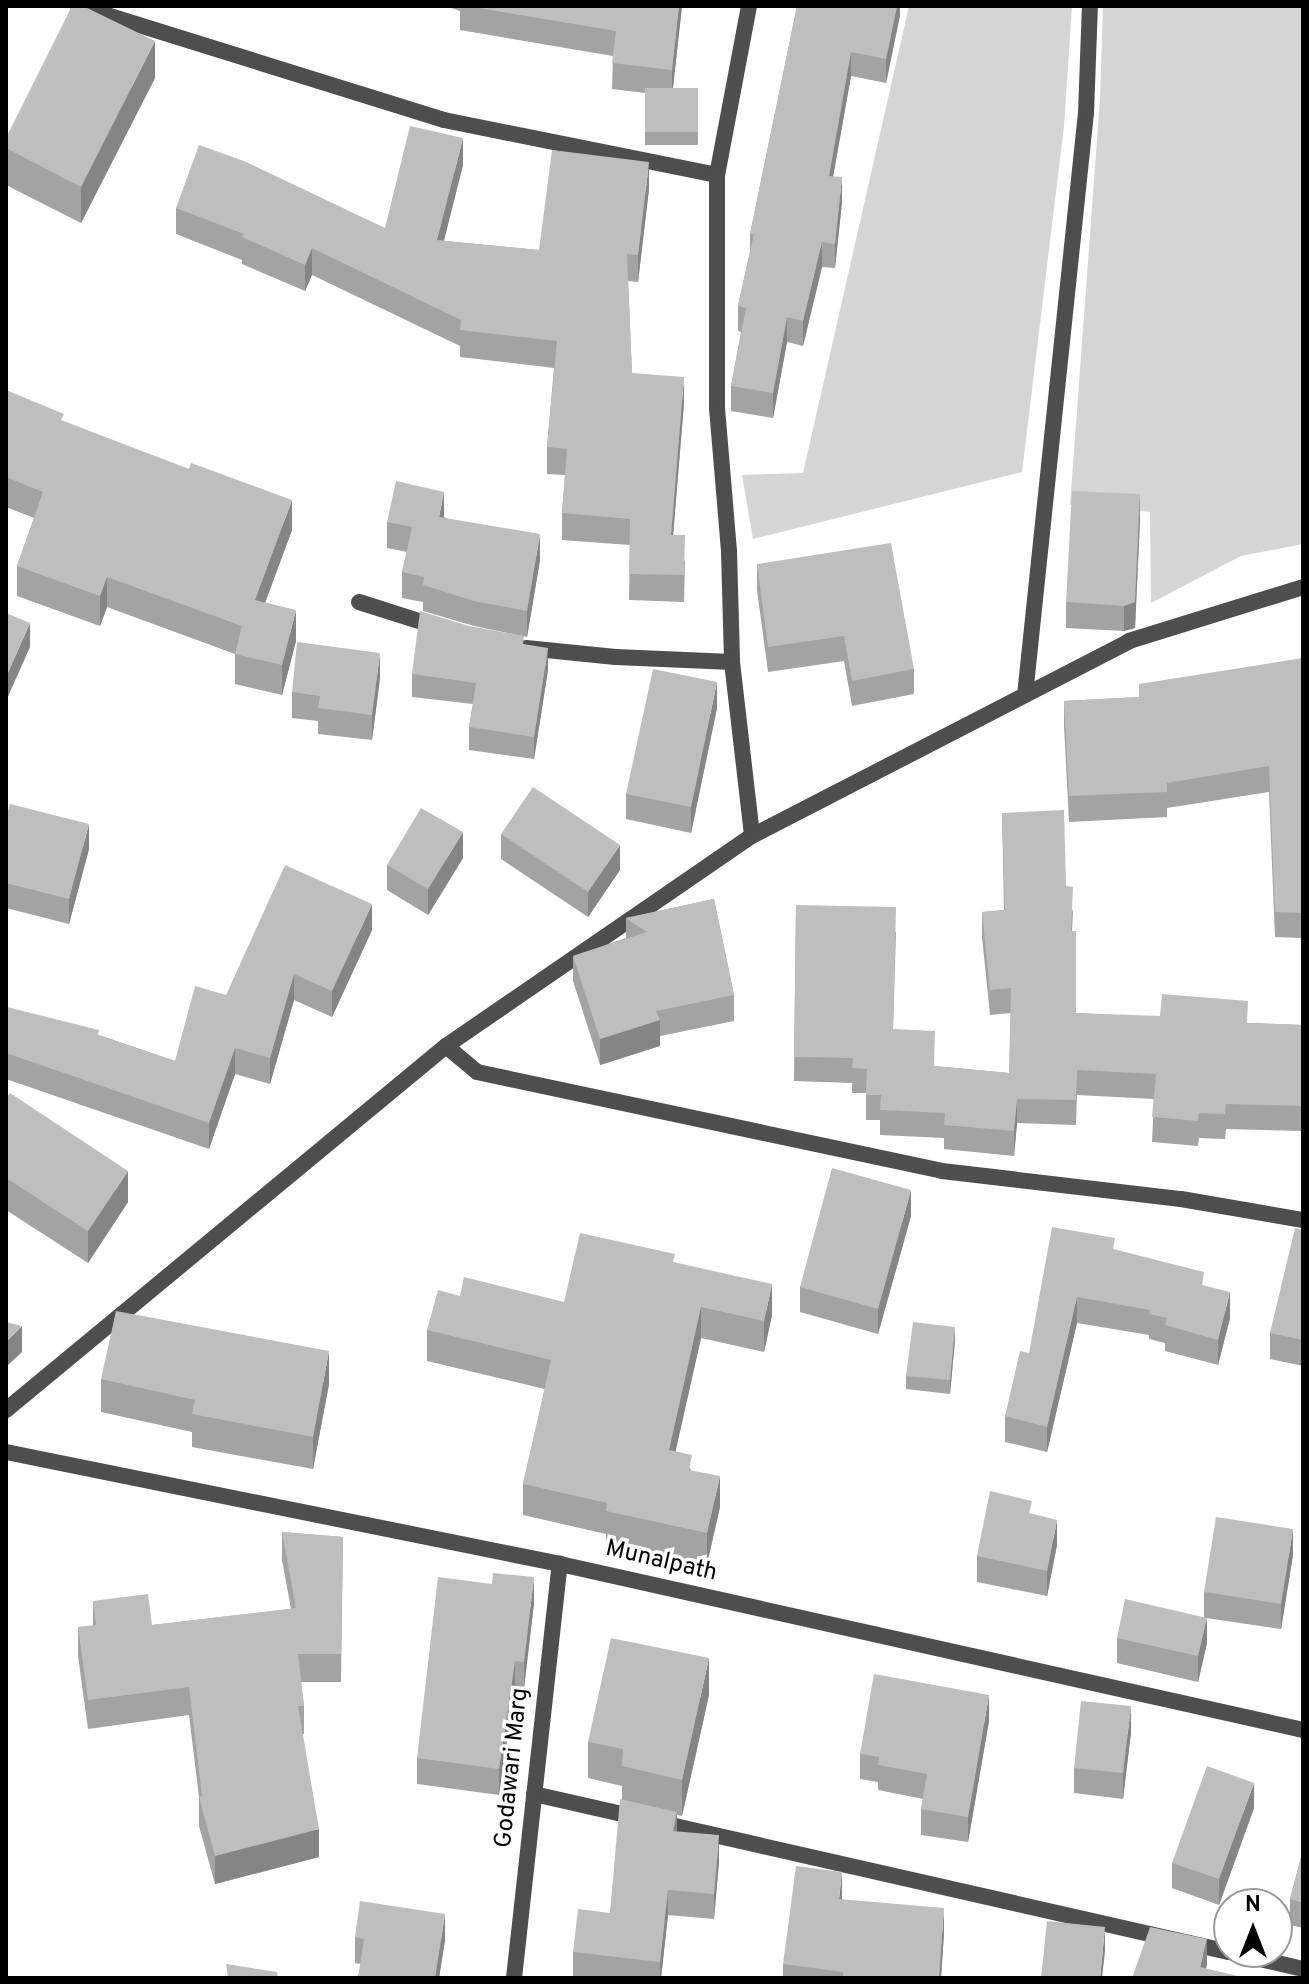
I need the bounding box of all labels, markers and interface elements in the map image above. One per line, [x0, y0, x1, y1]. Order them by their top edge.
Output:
street label: Munalpath [602, 1535, 720, 1589]
street label: Godawari Marg [490, 1687, 536, 1849]
north arrow [1213, 1888, 1293, 1968]
text: N [1245, 1892, 1261, 1919]

